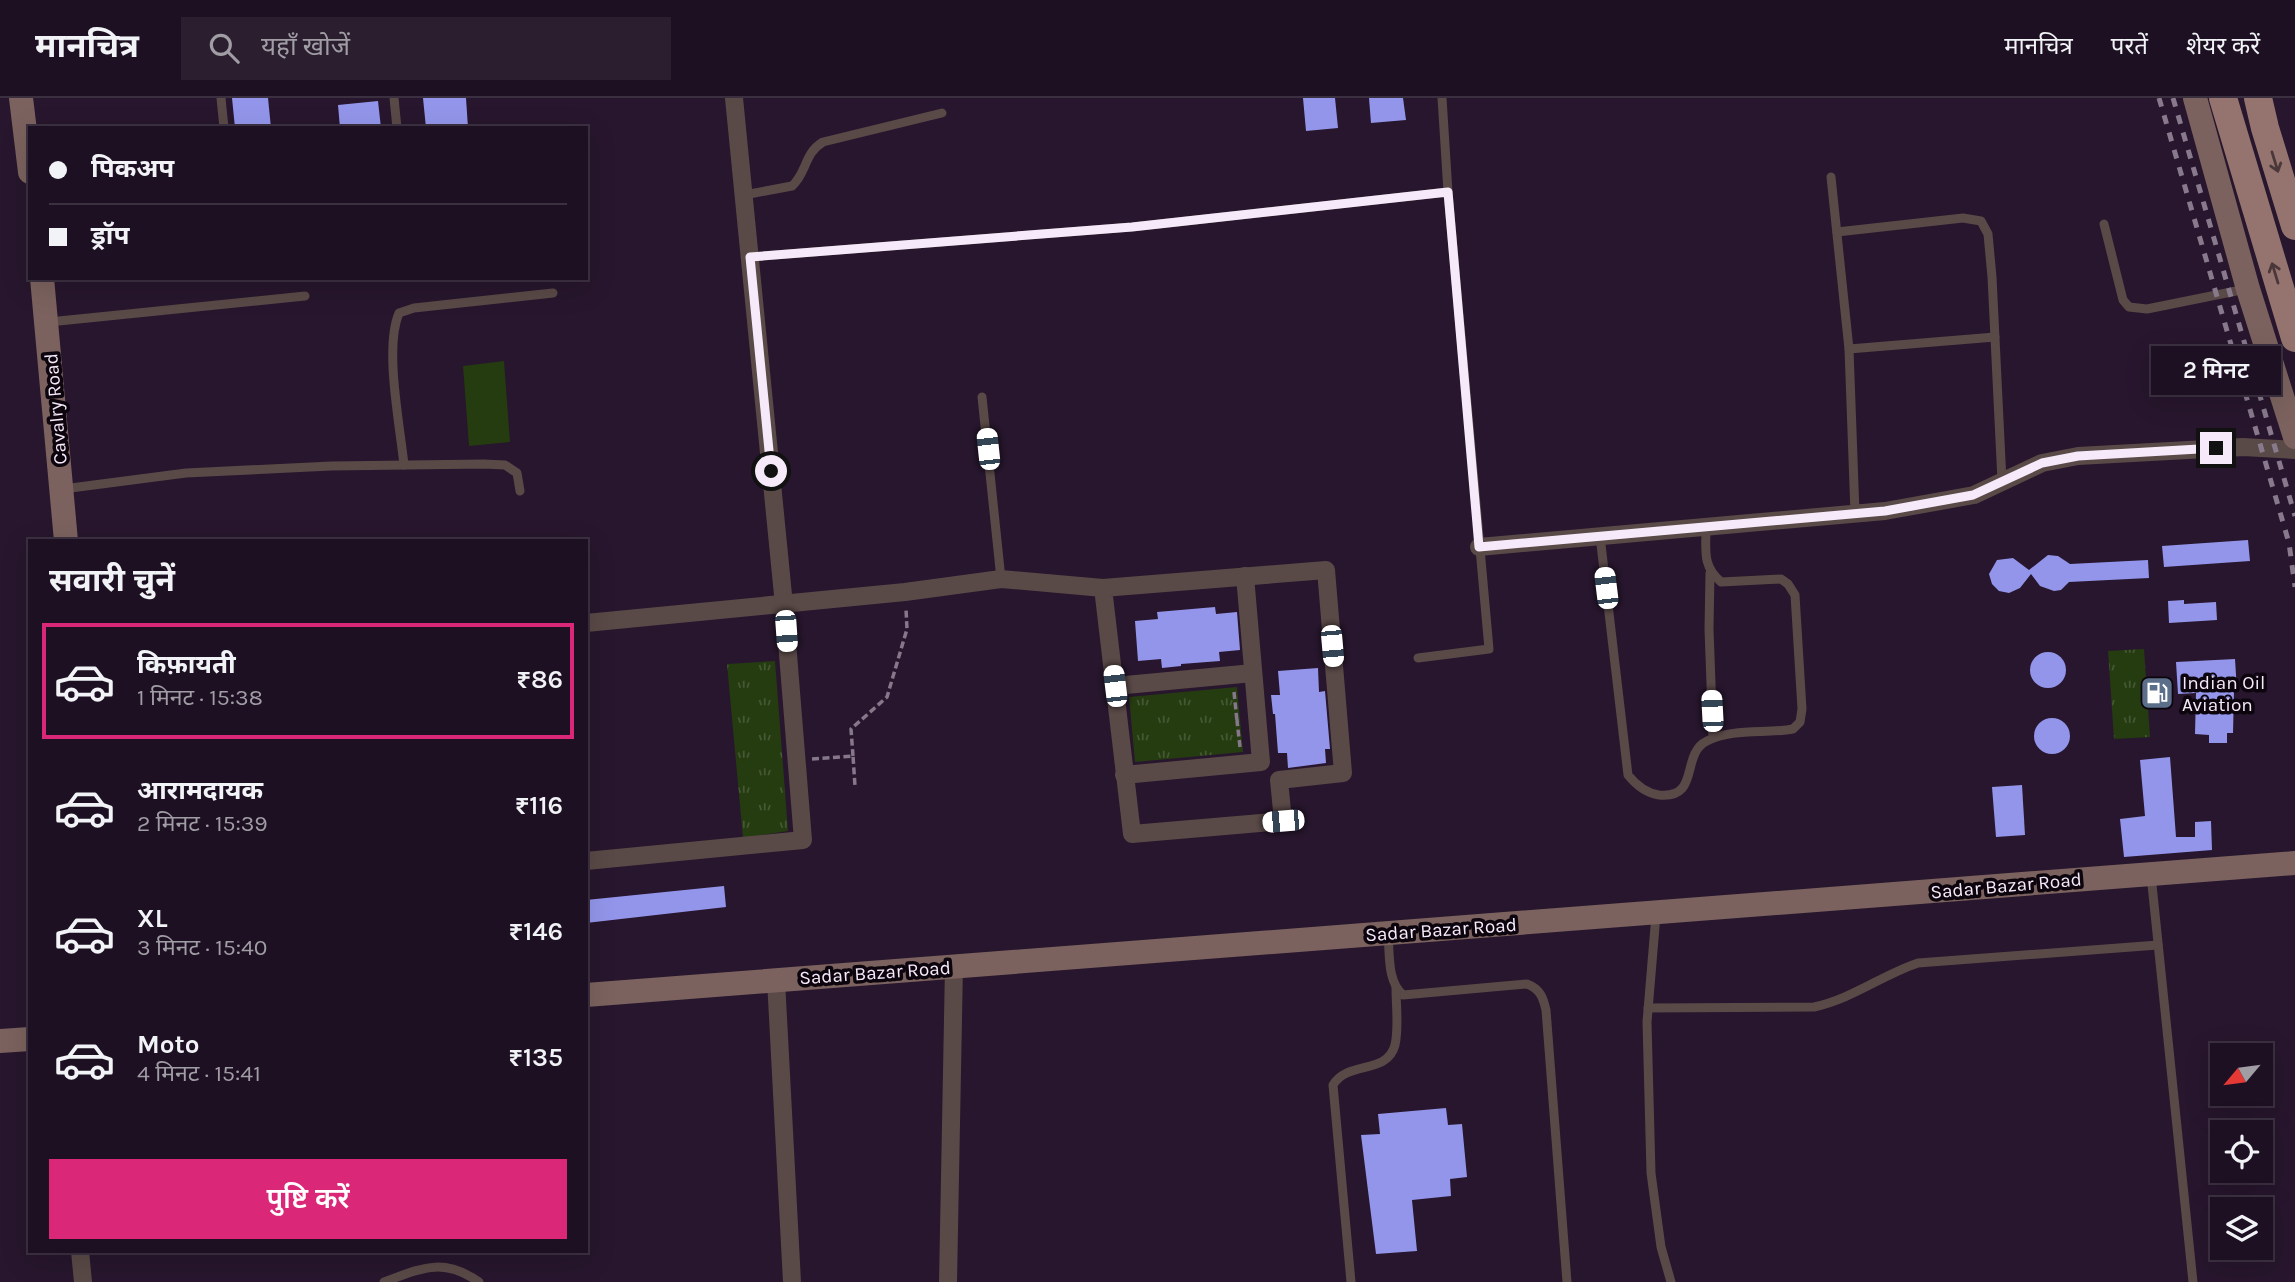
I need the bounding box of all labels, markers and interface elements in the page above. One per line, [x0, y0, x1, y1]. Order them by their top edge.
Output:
search box [181, 17, 671, 80]
text: मानचित्र [35, 27, 139, 65]
icon: search [205, 29, 243, 67]
text: यहाँ खोजें [261, 31, 350, 62]
text: मानचित्र [2004, 32, 2073, 60]
text: परतें [2111, 32, 2148, 60]
text: शेयर करें [2186, 32, 2260, 60]
one-way arrow [2270, 151, 2283, 173]
text: पिकअप [91, 153, 174, 184]
text: ड्रॉप [91, 220, 129, 251]
one-way arrow [2267, 262, 2280, 284]
callout: 2 मिनट [2151, 346, 2281, 396]
street label: Cavalry Road [40, 352, 72, 465]
text: 2 मिनट [2183, 357, 2249, 384]
car [976, 427, 1001, 471]
route end [2200, 432, 2232, 464]
route start [755, 455, 787, 487]
text: सवारी चुनें [49, 562, 175, 599]
car [1594, 566, 1619, 610]
car [775, 609, 798, 653]
car [1320, 624, 1345, 668]
text: किफ़ायती [137, 649, 236, 680]
icon: car [53, 650, 116, 713]
text: ₹86 [516, 664, 563, 695]
car [1103, 664, 1128, 708]
place label: Indian Oil Aviation [2182, 672, 2265, 716]
fuel station icon: Indian Oil Aviation [2138, 674, 2176, 712]
text: 1 मिनट · 15:38 [137, 684, 263, 711]
car [1701, 689, 1724, 733]
text: आरामदायक [137, 775, 263, 806]
icon: car [53, 776, 116, 839]
text: ₹116 [515, 790, 563, 821]
car [1262, 809, 1305, 833]
text: 2 मिनट · 15:39 [137, 810, 268, 837]
street label: Sadar Bazar Road [1929, 868, 2083, 904]
icon: car [53, 902, 116, 965]
text: XL [137, 903, 168, 934]
street label: Sadar Bazar Road [1365, 914, 1518, 946]
text: ₹146 [509, 916, 563, 947]
text: 3 मिनट · 15:40 [137, 934, 268, 961]
street label: Sadar Bazar Road [799, 957, 952, 989]
icon: car [53, 1028, 116, 1091]
text: Moto [137, 1029, 199, 1060]
text: ₹135 [508, 1042, 563, 1073]
north arrow [2210, 1043, 2273, 1106]
map controls [2210, 1043, 2273, 1260]
text: 4 मिनट · 15:41 [137, 1060, 261, 1087]
button: locate [2210, 1120, 2273, 1183]
button: पुष्टि करें [49, 1159, 567, 1239]
button: layers [2210, 1197, 2273, 1260]

